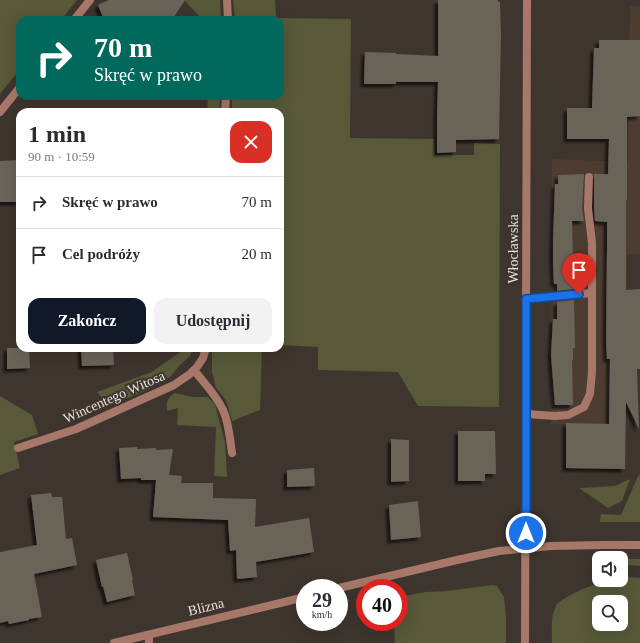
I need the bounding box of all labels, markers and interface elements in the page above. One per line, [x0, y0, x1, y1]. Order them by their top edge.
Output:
icon: right [28, 32, 80, 84]
text: 70 m [94, 32, 152, 63]
text: Skręć w prawo [94, 65, 202, 85]
text: 1 min [28, 121, 86, 147]
button: close [230, 121, 272, 163]
text: 90 m · 10:59 [28, 149, 95, 164]
icon: right [28, 192, 50, 214]
text: Skręć w prawo [62, 194, 158, 210]
text: 70 m [242, 194, 272, 210]
street label: Włocławska [506, 214, 521, 284]
icon: arrive [28, 244, 50, 266]
text: Cel podróży [62, 246, 140, 262]
text: 20 m [242, 246, 272, 262]
pin [562, 253, 596, 294]
icon: arrive [568, 259, 590, 281]
button: Zakończ [28, 298, 146, 344]
button: Udostępnij [154, 298, 272, 344]
street label: Wincentego Witosa [61, 368, 168, 426]
position arrow [505, 512, 547, 554]
map controls [592, 551, 628, 631]
button: sound [592, 551, 628, 587]
speed limit sign: 40 [356, 579, 408, 631]
text: 29 [312, 589, 332, 611]
street label: Blizna [186, 595, 226, 619]
button: search [592, 595, 628, 631]
text: km/h [312, 609, 332, 620]

